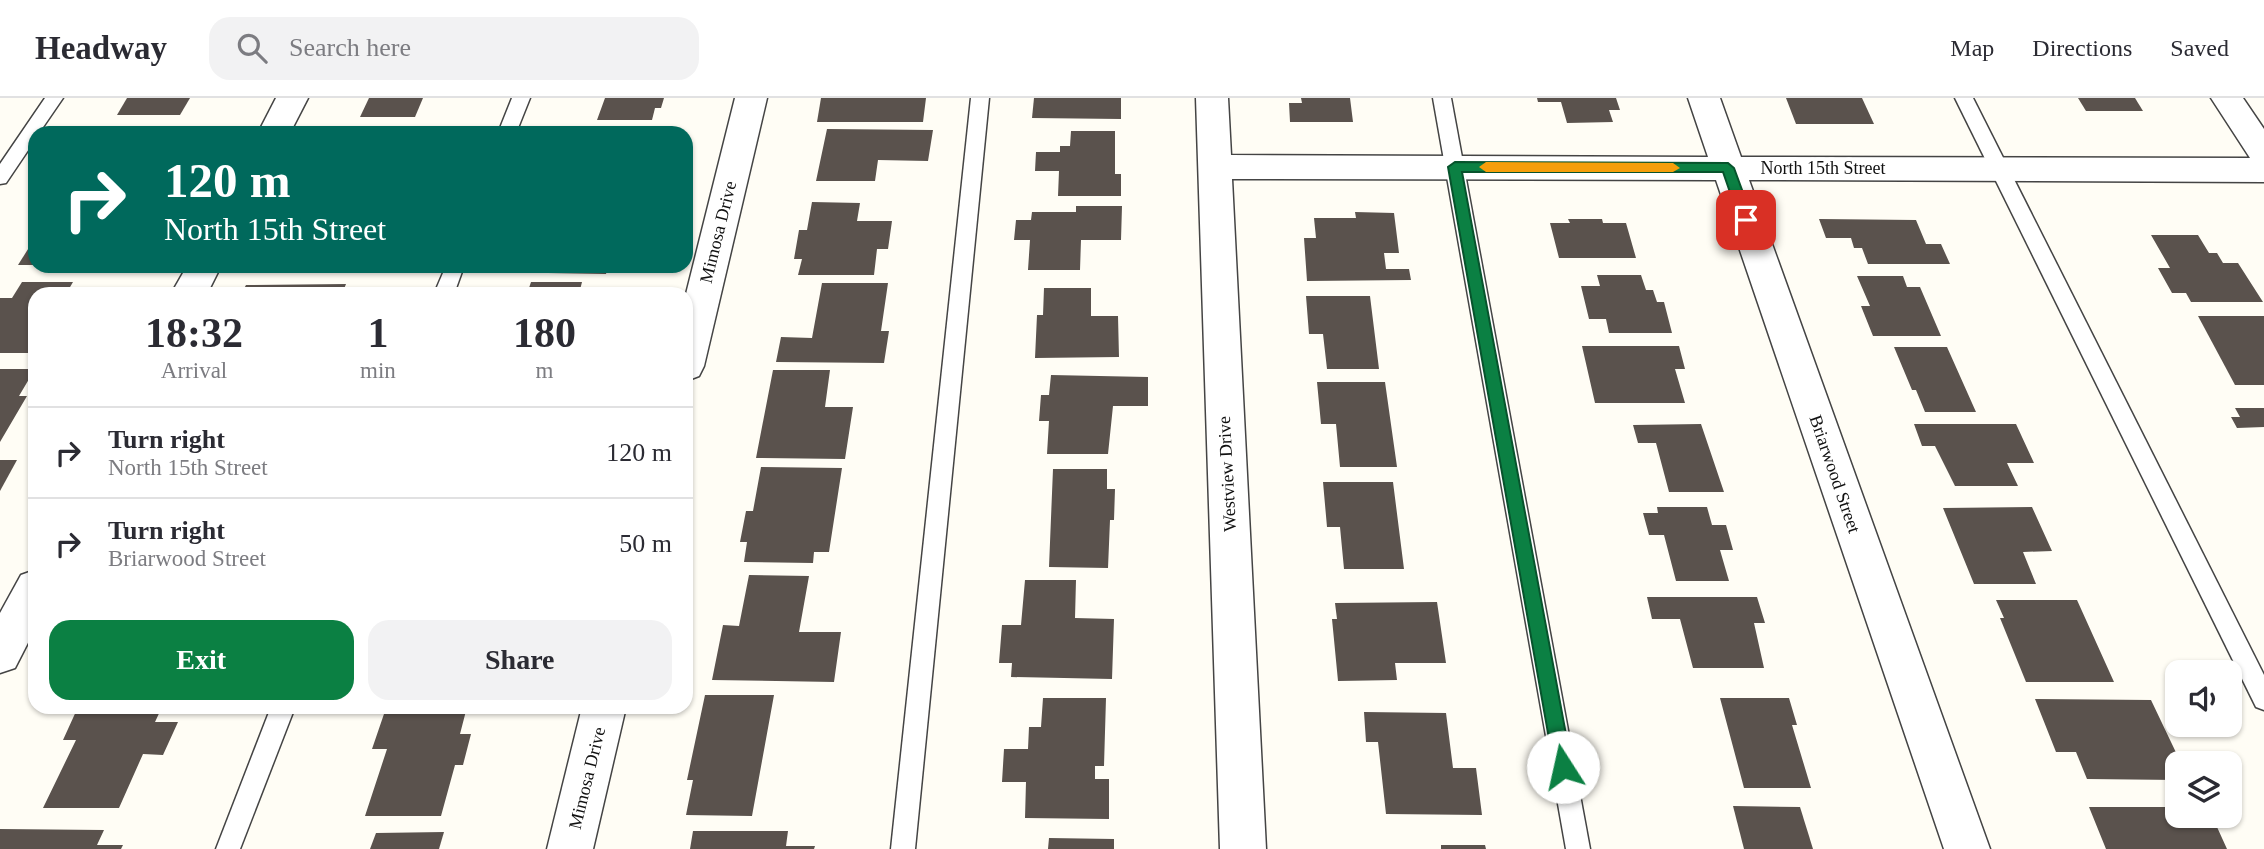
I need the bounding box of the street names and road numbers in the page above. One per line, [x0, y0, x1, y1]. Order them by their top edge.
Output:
street label: North 15th Street [1761, 158, 1885, 178]
street label: Mimosa Drive [696, 179, 740, 285]
street label: Briarwood Street [1805, 412, 1865, 536]
street label: Westview Drive [1214, 416, 1240, 532]
street label: Mimosa Drive [565, 725, 609, 831]

